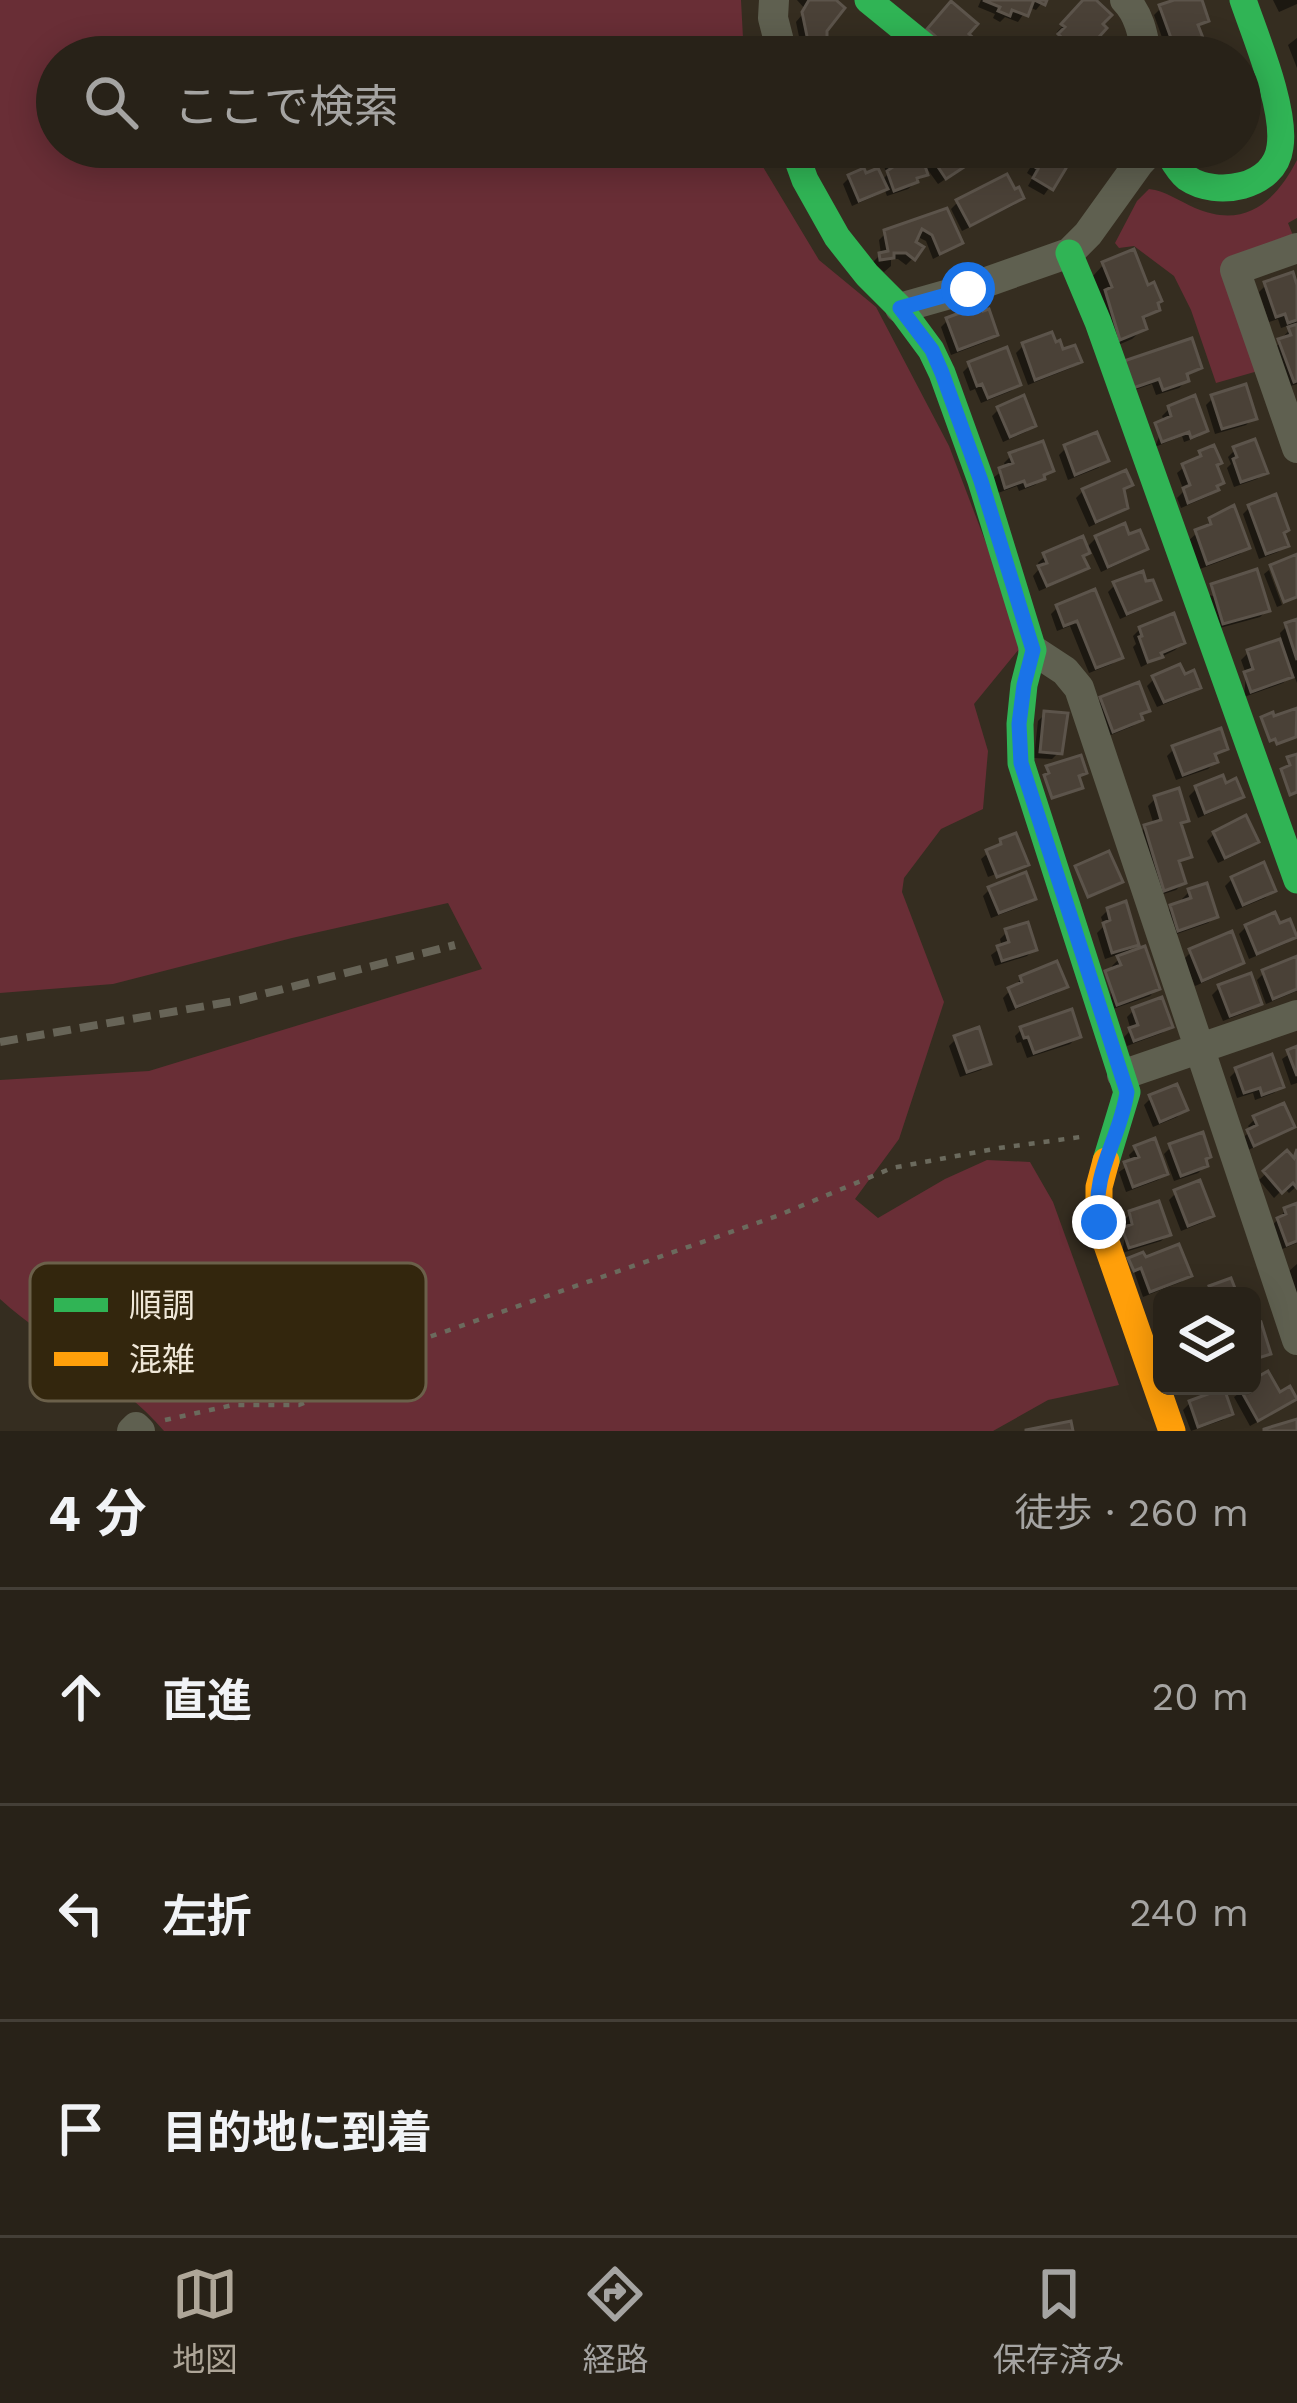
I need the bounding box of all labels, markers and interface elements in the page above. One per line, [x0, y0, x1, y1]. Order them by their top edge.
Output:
search box [36, 36, 1261, 168]
icon: search [78, 69, 144, 135]
text: ここで検索 [174, 80, 399, 133]
route start [941, 262, 995, 316]
route end [1072, 1195, 1126, 1249]
legend [30, 1263, 426, 1401]
text: 順調 [129, 1286, 195, 1325]
map controls [1153, 1287, 1261, 1395]
button: layers [1153, 1287, 1261, 1395]
text: 混雑 [129, 1340, 195, 1379]
text: 4 分 [48, 1484, 147, 1543]
text: 徒歩 · 260 m [1014, 1490, 1249, 1535]
icon: ahead [48, 1664, 114, 1730]
text: 直進 [162, 1674, 252, 1727]
text: 20 m [1152, 1674, 1249, 1719]
icon: left [48, 1880, 114, 1946]
text: 左折 [162, 1890, 252, 1943]
text: 240 m [1129, 1890, 1249, 1935]
icon: arrive [48, 2096, 114, 2162]
text: 目的地に到着 [162, 2106, 432, 2159]
tab: 地図 [172, 2261, 238, 2381]
tab: 経路 [582, 2261, 648, 2381]
tab: 保存済み [993, 2261, 1125, 2381]

